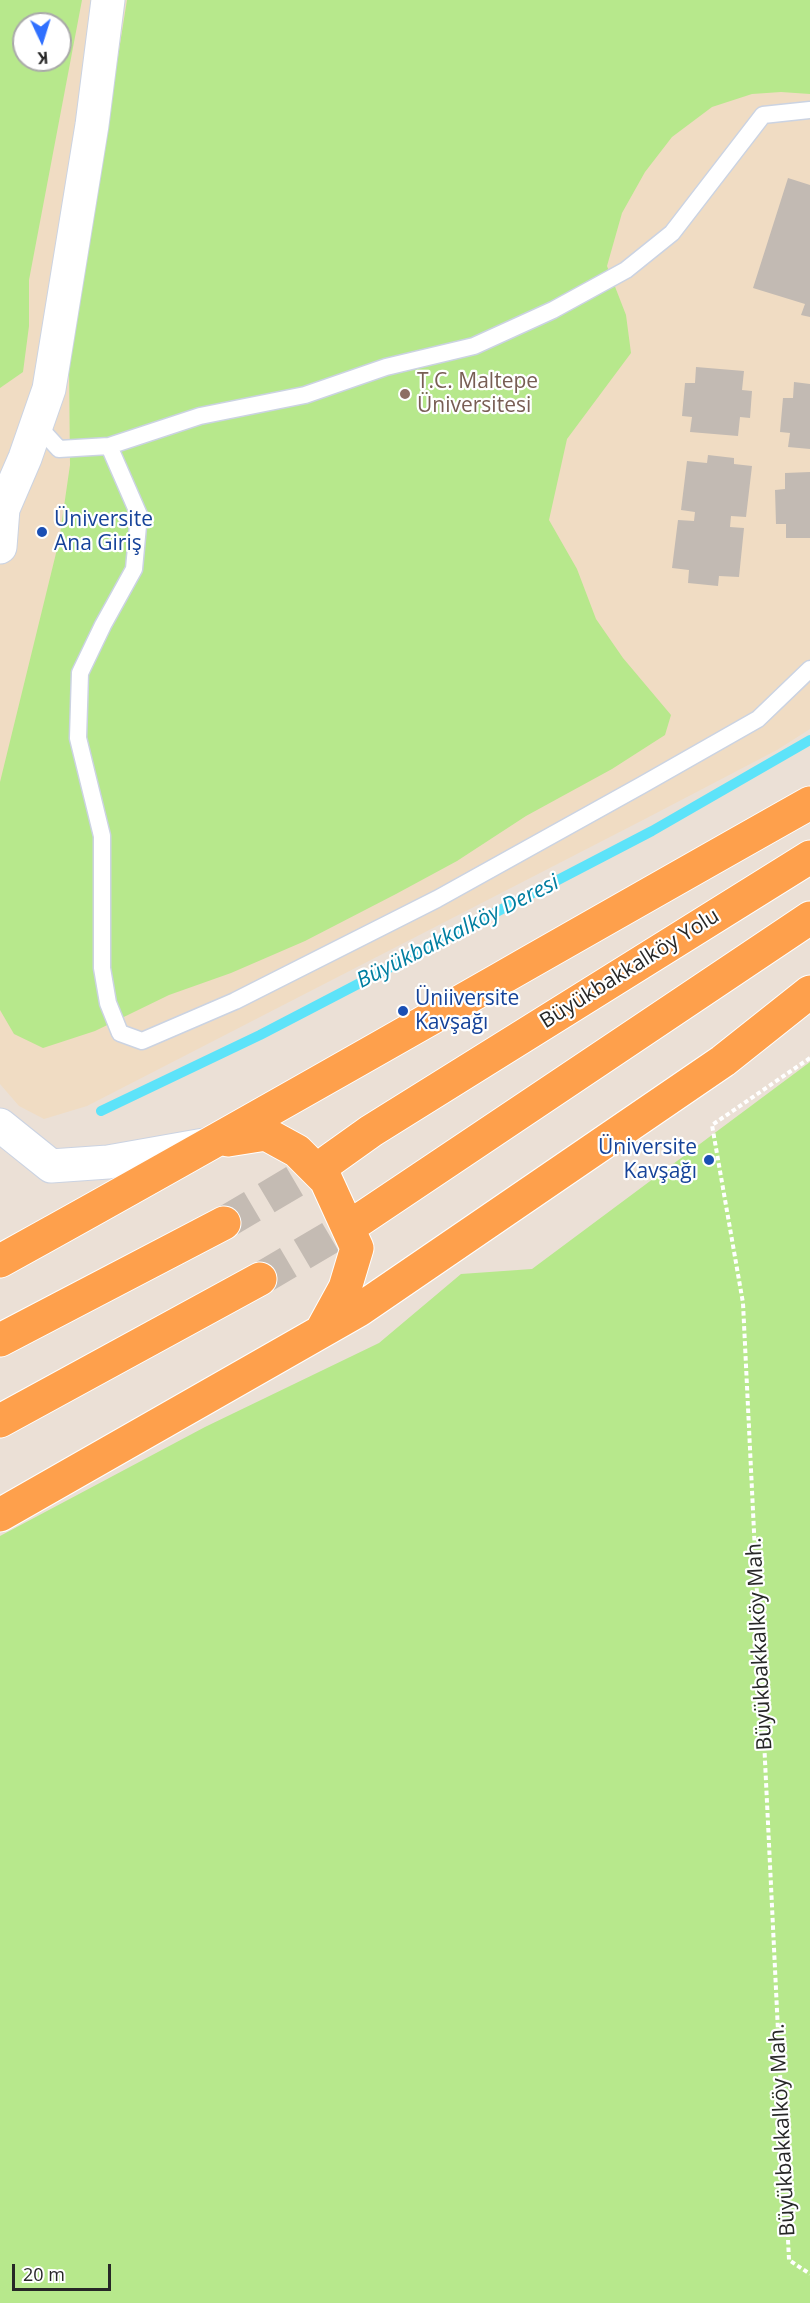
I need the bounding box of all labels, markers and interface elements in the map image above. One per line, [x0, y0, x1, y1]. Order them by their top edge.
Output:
north arrow [12, 12, 72, 72]
text: K [37, 47, 49, 69]
place label: T.C. Maltepe Üniversitesi [417, 369, 538, 419]
marker: T.C. Maltepe Üniversitesi [398, 387, 412, 401]
place label: Üniversite Ana Giriş [54, 507, 153, 557]
marker: Üniversite Ana Giriş [35, 525, 49, 539]
water label: Büyükbakkalköy Deresi [352, 870, 564, 994]
street label: Büyükbakkalköy Yolu [536, 904, 724, 1034]
place label: Üniiversite Kavşağı [415, 986, 519, 1036]
marker: Üniiversite Kavşağı [396, 1004, 410, 1018]
place label: Üniversite Kavşağı [598, 1135, 697, 1185]
marker: Üniversite Kavşağı [702, 1153, 716, 1167]
street label: Büyükbakkalköy Mah. [742, 1537, 778, 1751]
street label: Büyükbakkalköy Mah. [765, 2023, 801, 2237]
scale bar [15, 2252, 114, 2290]
text: 20 m [23, 2262, 65, 2286]

